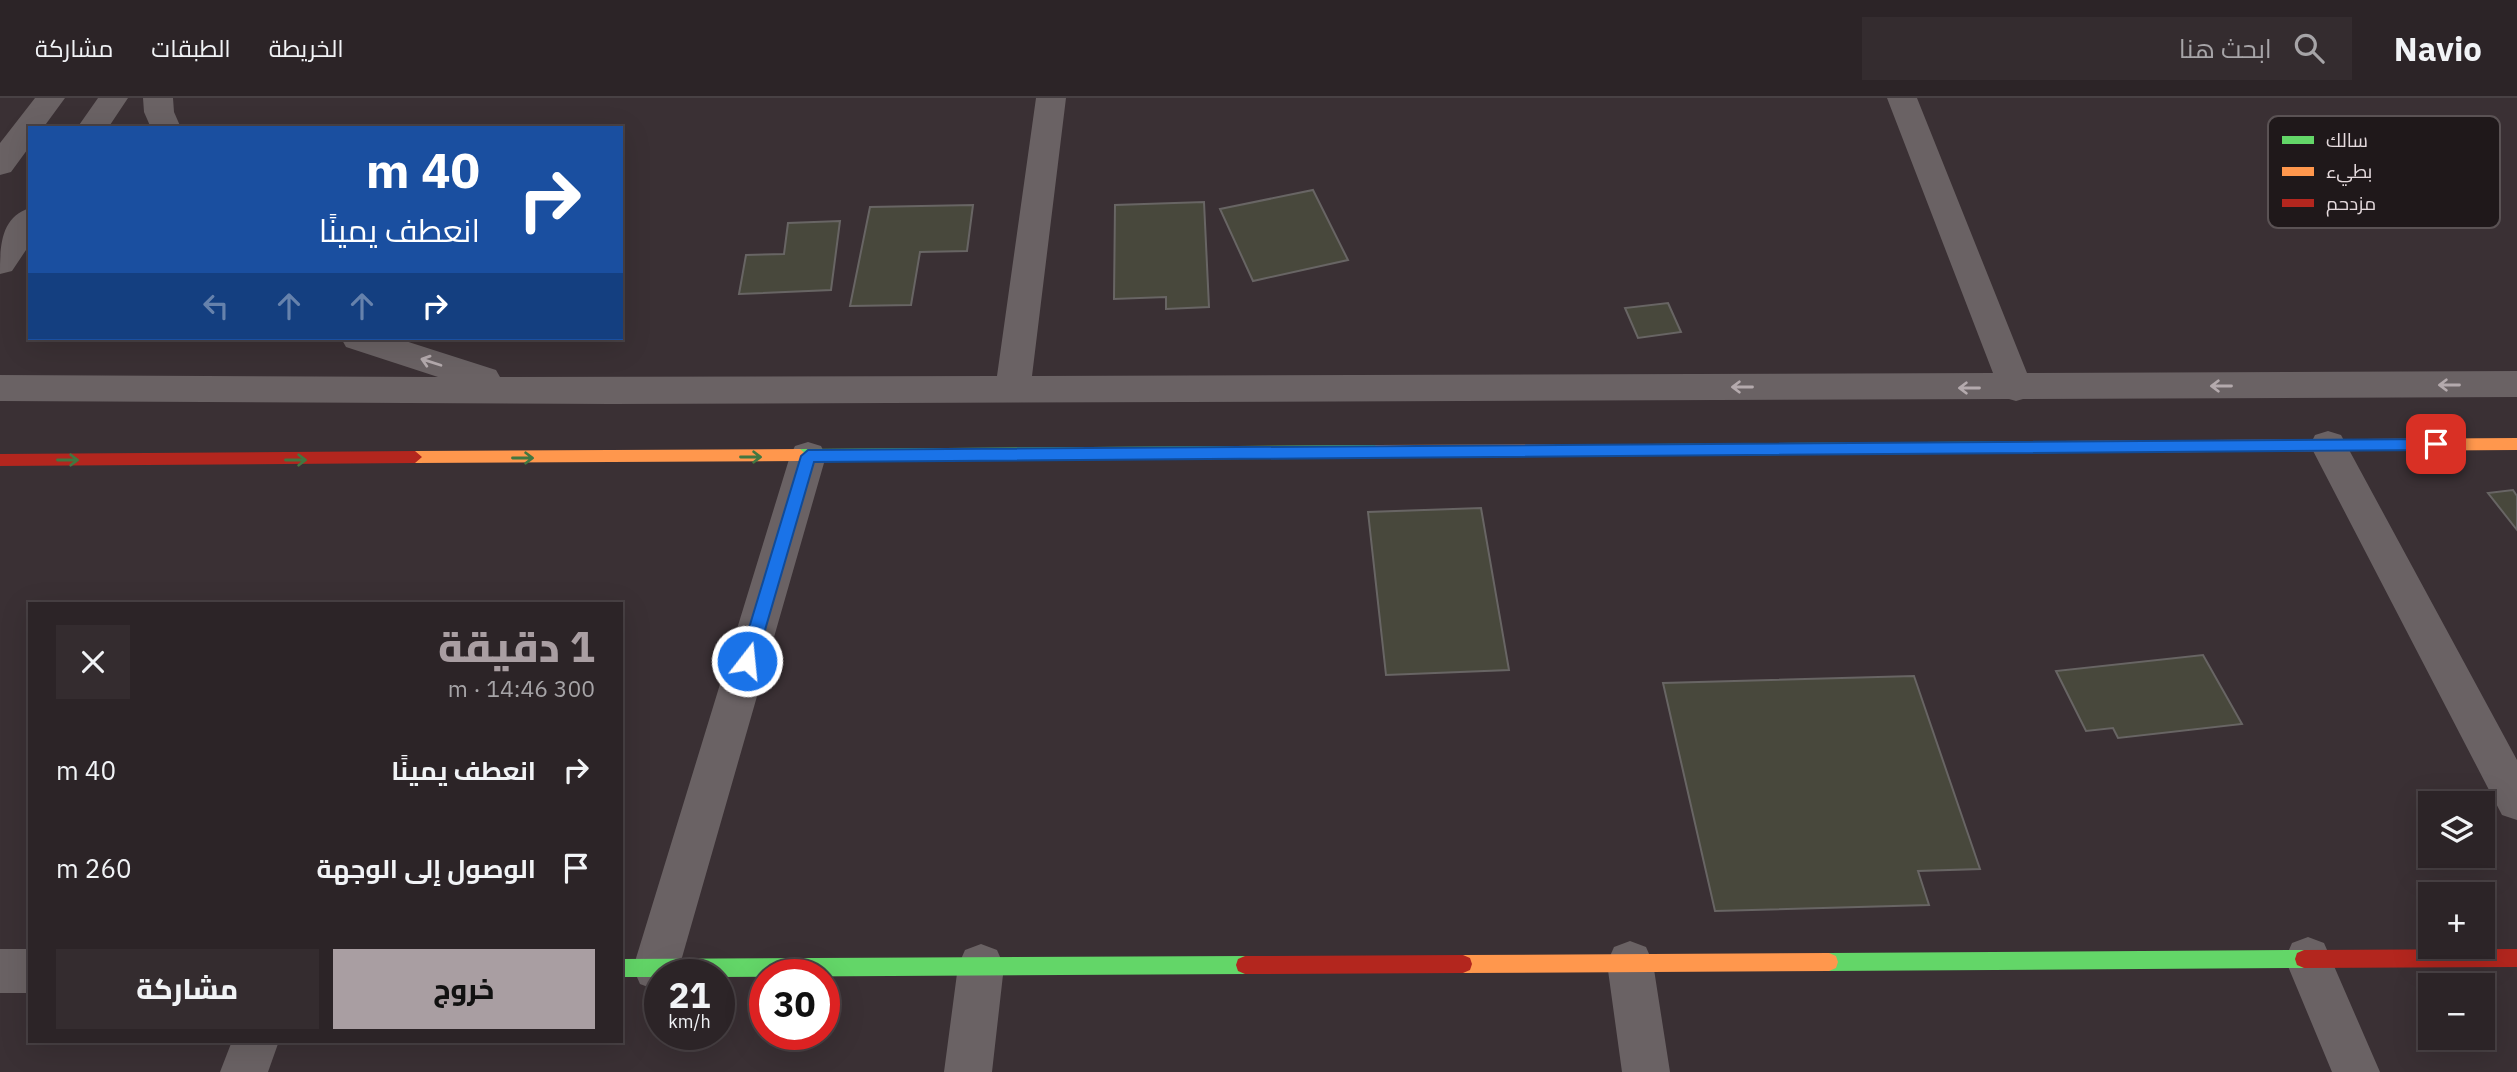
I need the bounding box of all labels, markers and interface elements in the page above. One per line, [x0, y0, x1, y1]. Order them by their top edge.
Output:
search box [1862, 17, 2352, 80]
text: Navio [2394, 27, 2482, 70]
icon: search [2290, 29, 2328, 67]
text: ابحث هنا [2179, 31, 2272, 65]
text: مشاركة [35, 32, 113, 64]
text: الطبقات [151, 32, 231, 64]
text: الخريطة [269, 32, 344, 64]
legend [2268, 116, 2500, 228]
text: سالك [2326, 128, 2368, 152]
text: 40 m [366, 138, 480, 201]
icon: right [504, 154, 595, 245]
text: بطيء [2326, 159, 2372, 186]
text: مزدحم [2326, 191, 2376, 217]
text: انعطف يمينًا [319, 209, 480, 251]
icon: left [197, 287, 235, 325]
icon: ahead [270, 287, 308, 325]
icon: ahead [343, 287, 381, 325]
icon: right [416, 287, 454, 325]
one-way arrow [420, 354, 442, 367]
one-way arrow [2438, 378, 2461, 392]
one-way arrow [2210, 379, 2233, 393]
one-way arrow [1731, 380, 1754, 394]
one-way arrow [1958, 381, 1981, 395]
pin [2406, 414, 2466, 474]
icon: arrive [2417, 425, 2455, 463]
one-way arrow [739, 450, 762, 463]
one-way arrow [511, 451, 534, 465]
one-way arrow [56, 453, 79, 467]
one-way arrow [284, 453, 307, 467]
text: 1 دقيقة [438, 619, 595, 674]
position arrow [710, 624, 784, 698]
button: close [56, 625, 130, 699]
text: 300 m · 14:46 [448, 673, 595, 703]
icon: right [557, 751, 595, 789]
text: 40 m [56, 753, 116, 787]
text: انعطف يمينًا [391, 753, 536, 787]
map controls [2418, 791, 2495, 1050]
button: layers [2418, 791, 2495, 868]
icon: arrive [557, 849, 595, 887]
text: 260 m [56, 851, 132, 885]
text: الوصول إلى الوجهة [317, 851, 536, 885]
button: + [2418, 882, 2495, 959]
button: مشاركة [56, 949, 319, 1029]
button: خروج [333, 949, 595, 1029]
speed limit sign: 30 [749, 959, 840, 1050]
text: 21 [668, 972, 711, 1018]
button: − [2418, 973, 2495, 1050]
text: km/h [668, 1010, 711, 1033]

